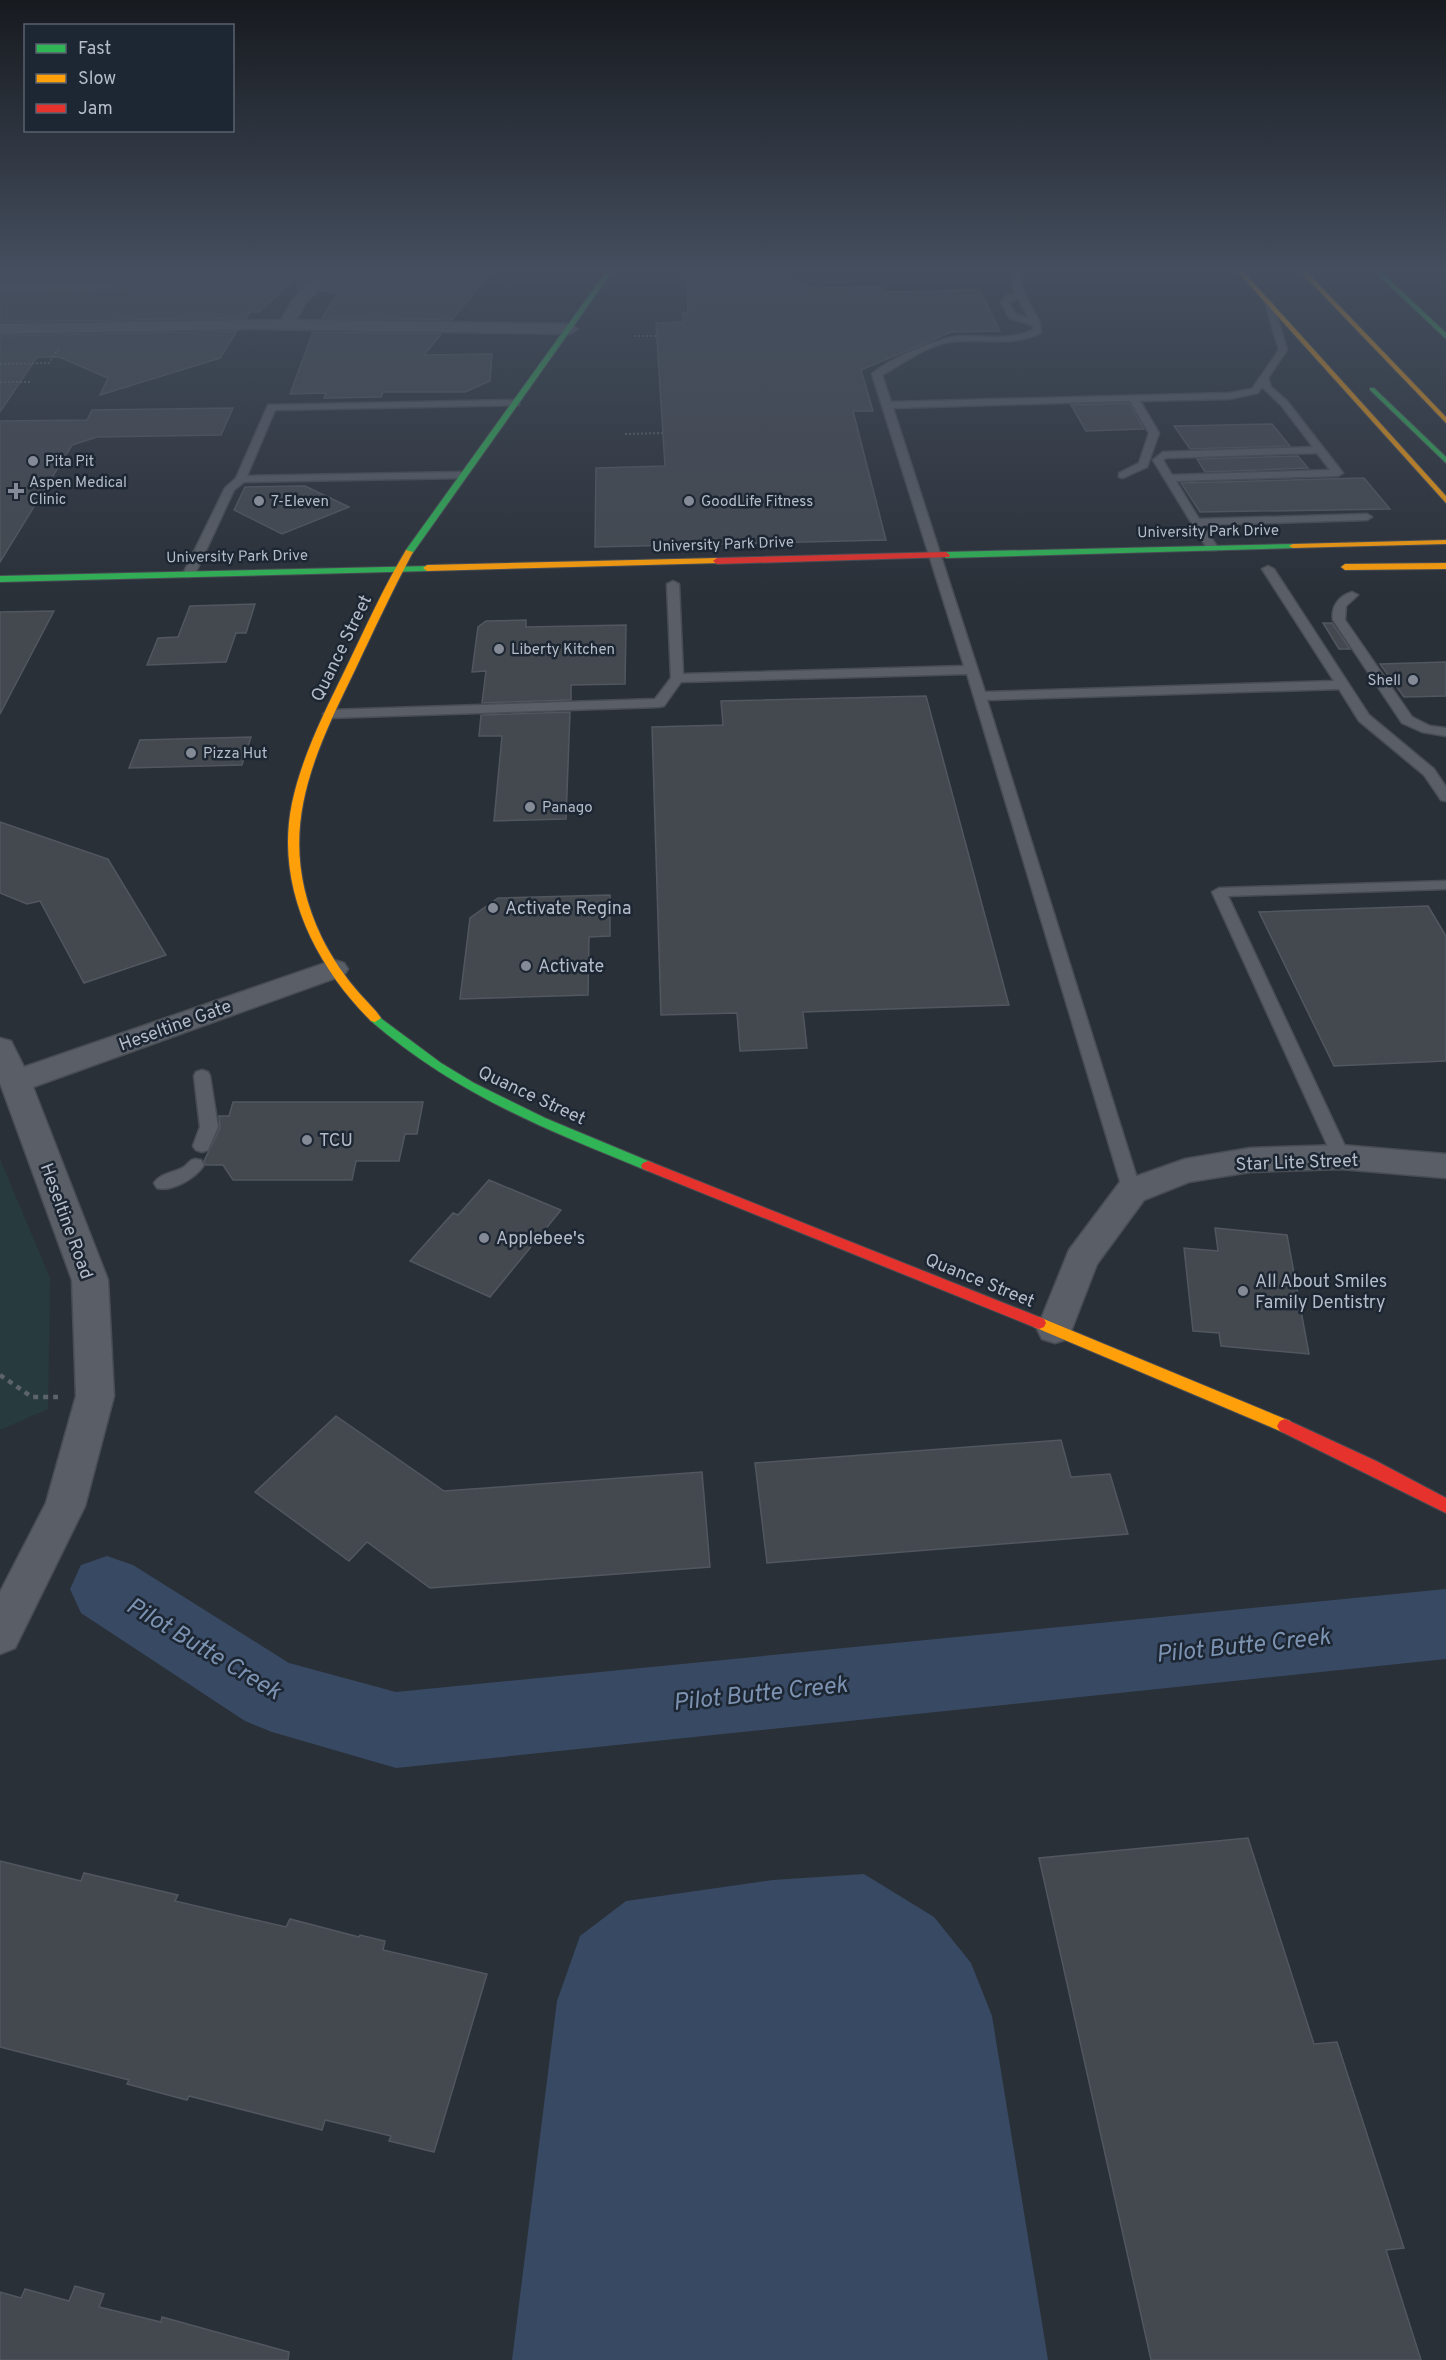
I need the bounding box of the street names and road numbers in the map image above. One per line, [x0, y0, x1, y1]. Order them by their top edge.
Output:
street label: University Park Drive [1137, 522, 1279, 543]
street label: University Park Drive [652, 534, 794, 557]
street label: University Park Drive [166, 547, 308, 568]
street label: Quance Street [307, 591, 378, 706]
street label: Heseltine Gate [116, 995, 235, 1057]
street label: Quance Street [474, 1061, 589, 1131]
street label: Star Lite Street [1235, 1150, 1359, 1177]
street label: Heseltine Road [34, 1160, 97, 1283]
street label: Quance Street [921, 1249, 1038, 1314]

